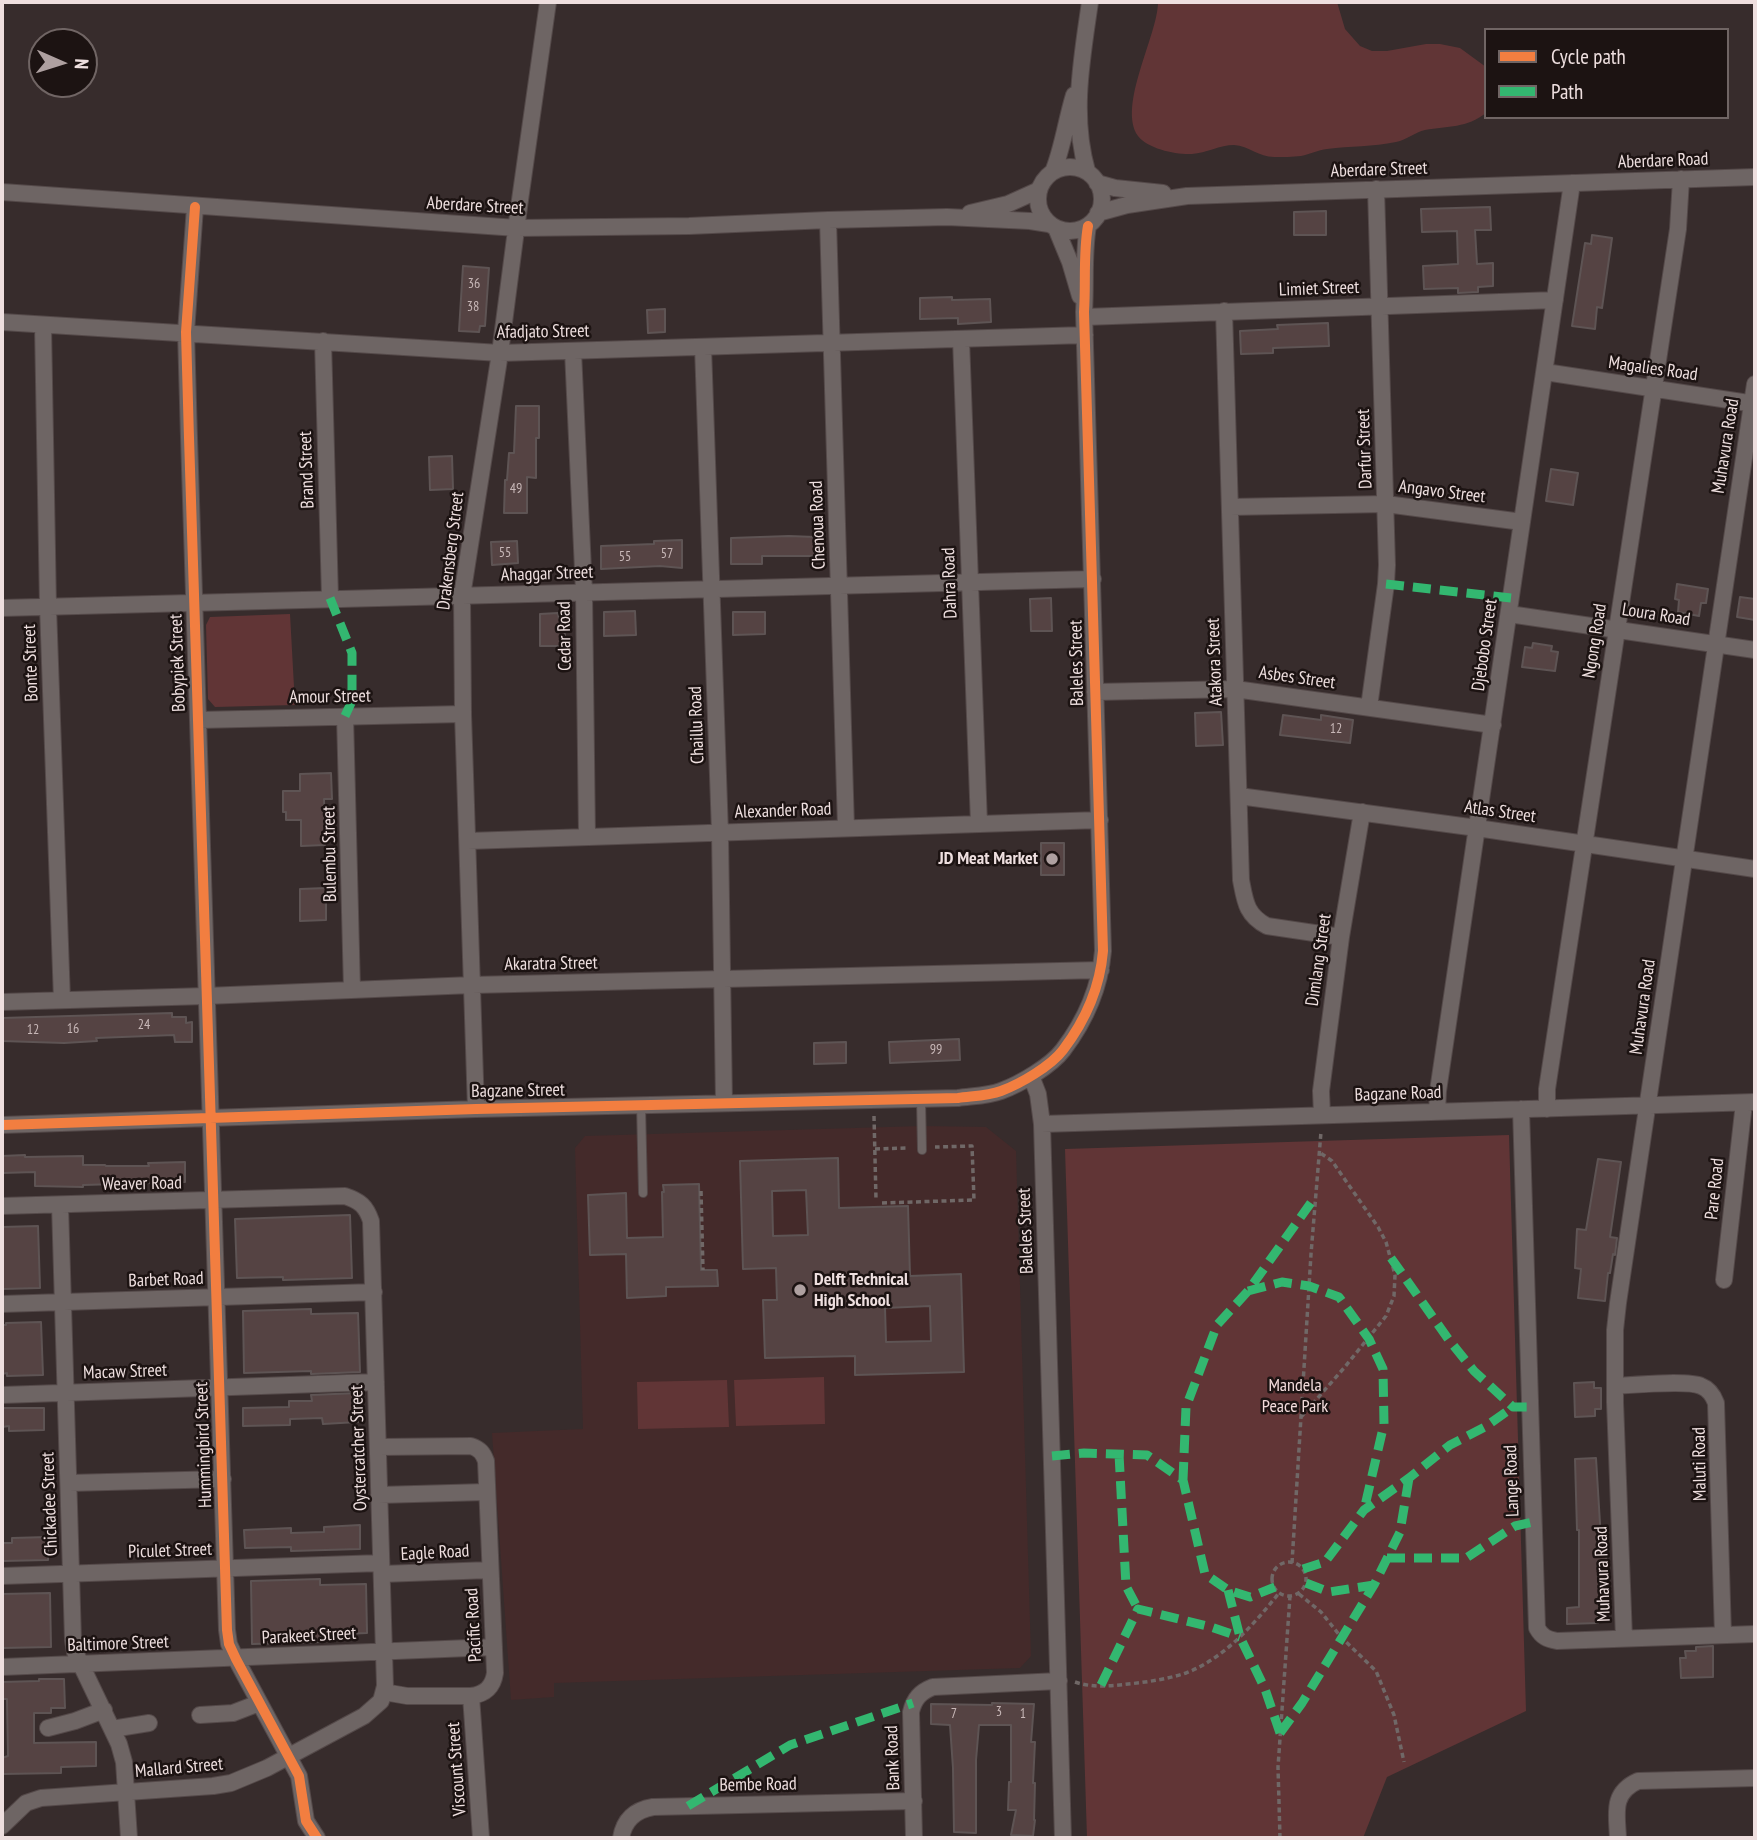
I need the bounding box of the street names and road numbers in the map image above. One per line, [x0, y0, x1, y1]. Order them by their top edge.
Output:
street label: Aberdare Road [1617, 149, 1709, 173]
street label: Aberdare Street [1330, 158, 1428, 182]
street label: Aberdare Street [426, 193, 524, 219]
street label: Limiet Street [1278, 277, 1360, 301]
street label: Afadjato Street [496, 320, 590, 344]
street label: Magalies Road [1607, 352, 1699, 386]
street label: Muhavura Road [1708, 397, 1744, 495]
street label: Darfur Street [1353, 409, 1377, 489]
street label: Brand Street [295, 431, 319, 509]
street label: Angavo Street [1397, 476, 1487, 508]
street label: Chenoua Road [806, 480, 830, 570]
street label: Drakensberg Street [433, 491, 469, 611]
street label: Dahra Road [938, 547, 962, 619]
street label: Ahaggar Street [500, 562, 594, 586]
street label: Djebobo Street [1468, 597, 1502, 693]
street label: Loura Road [1620, 599, 1692, 631]
street label: Cedar Road [554, 601, 576, 671]
street label: Ngong Road [1578, 602, 1612, 680]
street label: Bobypiek Street [165, 614, 191, 712]
street label: Atakora Street [1203, 618, 1227, 706]
street label: Baleles Street [1065, 620, 1089, 706]
street label: Bonte Street [19, 624, 43, 702]
street label: Asbes Street [1257, 662, 1337, 694]
street label: Amour Street [289, 685, 371, 709]
street label: Chaillu Road [685, 686, 709, 764]
street label: Atlas Street [1463, 796, 1537, 828]
street label: Alexander Road [734, 799, 832, 823]
street label: Bulembu Street [318, 806, 342, 902]
street label: Dimlang Street [1302, 912, 1336, 1008]
street label: Akaratra Street [504, 952, 598, 976]
street label: Muhavura Road [1626, 958, 1660, 1056]
street label: Bagzane Street [471, 1079, 565, 1103]
street label: Bagzane Road [1354, 1082, 1442, 1106]
street label: Pare Road [1701, 1157, 1729, 1221]
street label: Weaver Road [102, 1173, 182, 1195]
street label: Baleles Street [1014, 1188, 1038, 1274]
street label: Barbet Road [128, 1268, 204, 1292]
street label: Macaw Street [83, 1360, 167, 1384]
street label: Hummingbird Street [191, 1382, 217, 1508]
street label: Oystercatcher Street [346, 1385, 372, 1511]
street label: Maluti Road [1689, 1427, 1711, 1501]
street label: Lange Road [1500, 1445, 1524, 1517]
street label: Chickadee Street [37, 1452, 63, 1556]
street label: Muhavura Road [1591, 1526, 1615, 1622]
street label: Piculet Street [128, 1539, 212, 1563]
street label: Eagle Road [400, 1540, 470, 1566]
street label: Pacific Road [461, 1588, 487, 1662]
street label: Parakeet Street [261, 1623, 357, 1649]
street label: Baltimore Street [67, 1631, 169, 1657]
street label: Viscount Street [443, 1721, 471, 1817]
street label: Bank Road [881, 1725, 905, 1791]
street label: Mallard Street [134, 1753, 224, 1783]
street label: Bembe Road [719, 1774, 797, 1796]

